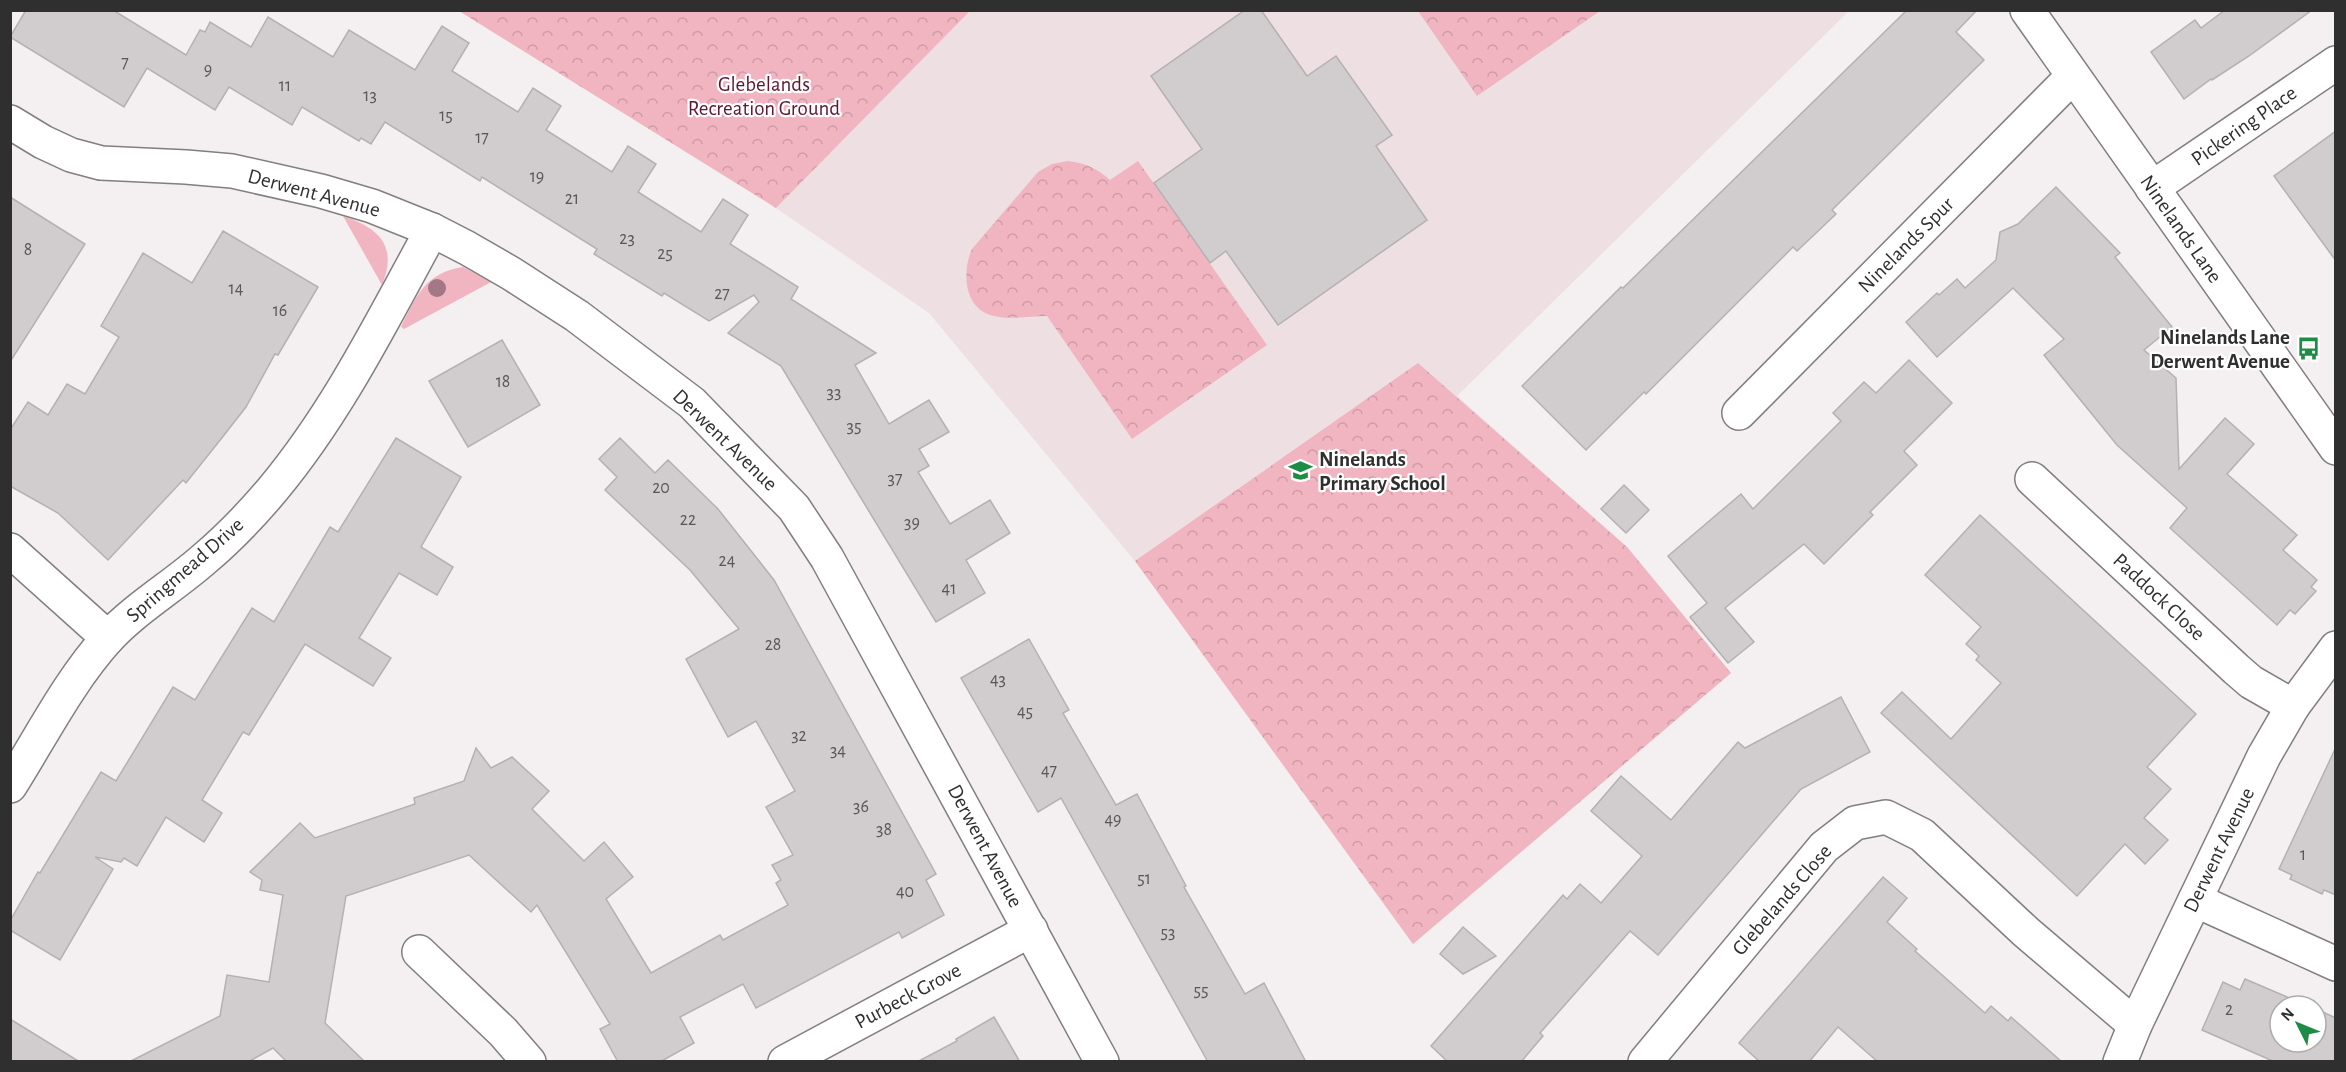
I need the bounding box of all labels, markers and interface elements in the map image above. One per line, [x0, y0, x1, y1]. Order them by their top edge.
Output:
house number: 7 [121, 54, 129, 72]
house number: 9 [204, 61, 212, 79]
park label: Glebelands Recreation Ground [688, 74, 840, 119]
house number: 11 [279, 77, 291, 95]
street label: Pickering Place [2188, 82, 2300, 170]
house number: 13 [363, 87, 377, 105]
house number: 15 [439, 107, 453, 125]
house number: 17 [475, 129, 489, 147]
street label: Derwent Avenue [246, 165, 382, 221]
house number: 19 [530, 168, 544, 186]
street label: Ninelands Lane [2136, 171, 2226, 287]
house number: 21 [565, 190, 579, 208]
street label: Ninelands Spur [1854, 193, 1958, 297]
house number: 23 [619, 230, 635, 248]
house number: 8 [24, 241, 32, 259]
house number: 25 [657, 245, 673, 263]
house number: 14 [229, 280, 244, 298]
house number: 27 [714, 285, 730, 303]
house number: 16 [273, 302, 287, 320]
place label: Ninelands Lane Derwent Avenue [2150, 327, 2290, 372]
bus stop icon: Ninelands Lane Derwent Avenue [2295, 336, 2321, 362]
house number: 18 [496, 373, 510, 391]
house number: 33 [827, 384, 841, 402]
street label: Derwent Avenue [669, 385, 781, 495]
house number: 35 [847, 418, 861, 436]
place label: Ninelands Primary School [1319, 449, 1446, 494]
school or university icon: Ninelands Primary School [1288, 458, 1314, 484]
house number: 37 [888, 470, 902, 488]
house number: 20 [652, 479, 670, 497]
house number: 22 [680, 511, 696, 529]
street label: Springmead Drive [122, 514, 248, 626]
house number: 39 [904, 514, 920, 532]
street label: Paddock Close [2109, 549, 2209, 645]
house number: 24 [719, 552, 736, 570]
house number: 41 [942, 580, 956, 598]
house number: 28 [765, 636, 781, 654]
house number: 43 [990, 671, 1006, 689]
house number: 45 [1017, 703, 1033, 721]
house number: 32 [791, 727, 807, 745]
house number: 34 [830, 742, 846, 760]
house number: 47 [1041, 762, 1057, 780]
street label: Derwent Avenue [944, 781, 1026, 911]
street label: Derwent Avenue [2180, 784, 2258, 916]
house number: 36 [853, 798, 869, 816]
house number: 49 [1104, 811, 1122, 829]
house number: 38 [876, 821, 892, 839]
street label: Glebelands Close [1728, 841, 1836, 959]
house number: 1 [2300, 846, 2306, 864]
house number: 51 [1137, 870, 1151, 888]
house number: 40 [896, 883, 914, 901]
house number: 53 [1161, 924, 1175, 942]
street label: Purbeck Grove [852, 959, 964, 1033]
house number: 55 [1193, 982, 1209, 1000]
north arrow [2268, 994, 2328, 1054]
house number: 2 [2225, 1001, 2233, 1019]
text: N [2278, 1005, 2297, 1024]

